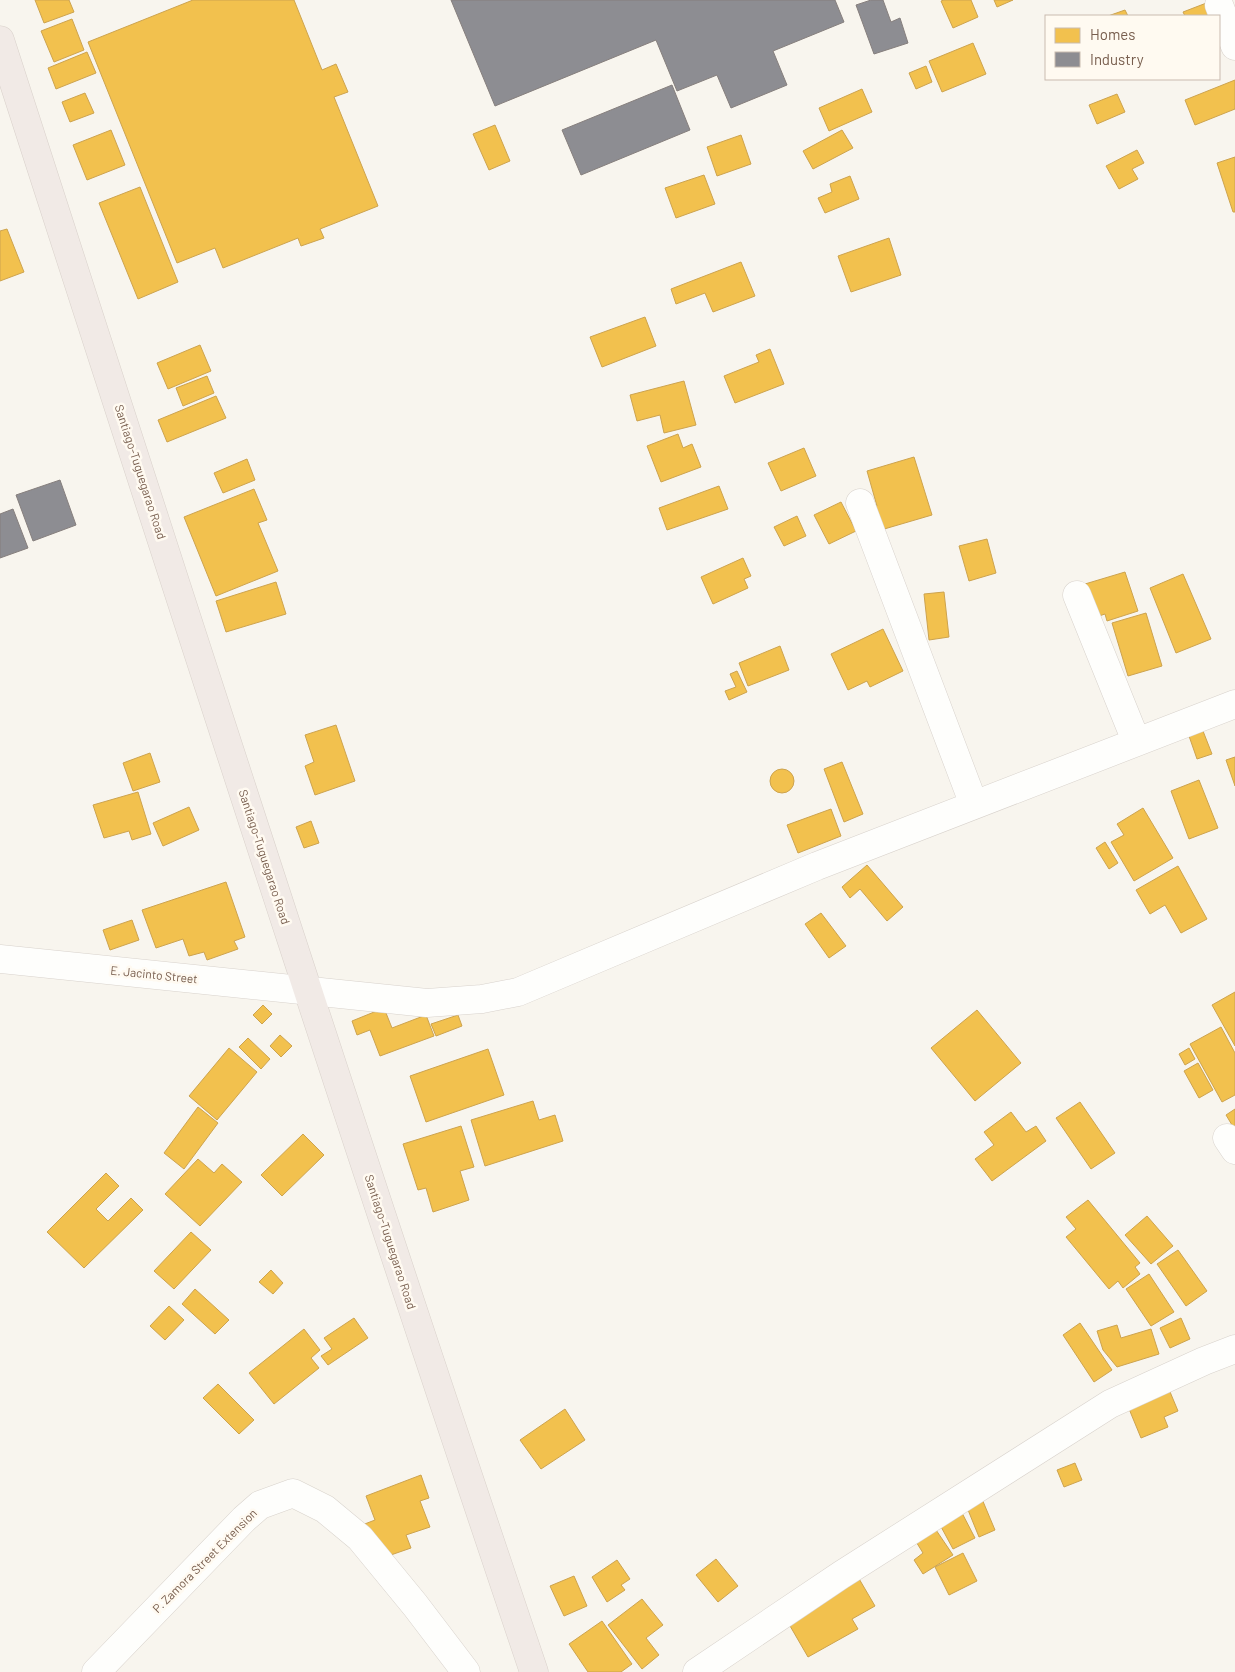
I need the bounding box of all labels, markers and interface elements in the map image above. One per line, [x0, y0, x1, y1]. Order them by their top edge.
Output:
legend [1045, 15, 1220, 80]
text: Homes [1090, 25, 1135, 43]
text: Industry [1090, 50, 1144, 68]
street label: Santiago-Tuguegarao Road [113, 403, 169, 541]
street label: Santiago-Tuguegarao Road [237, 788, 293, 926]
street label: E. Jacinto Street [110, 962, 198, 986]
street label: Santiago-Tuguegarao Road [363, 1173, 419, 1311]
street label: P. Zamora Street Extension [149, 1505, 259, 1615]

